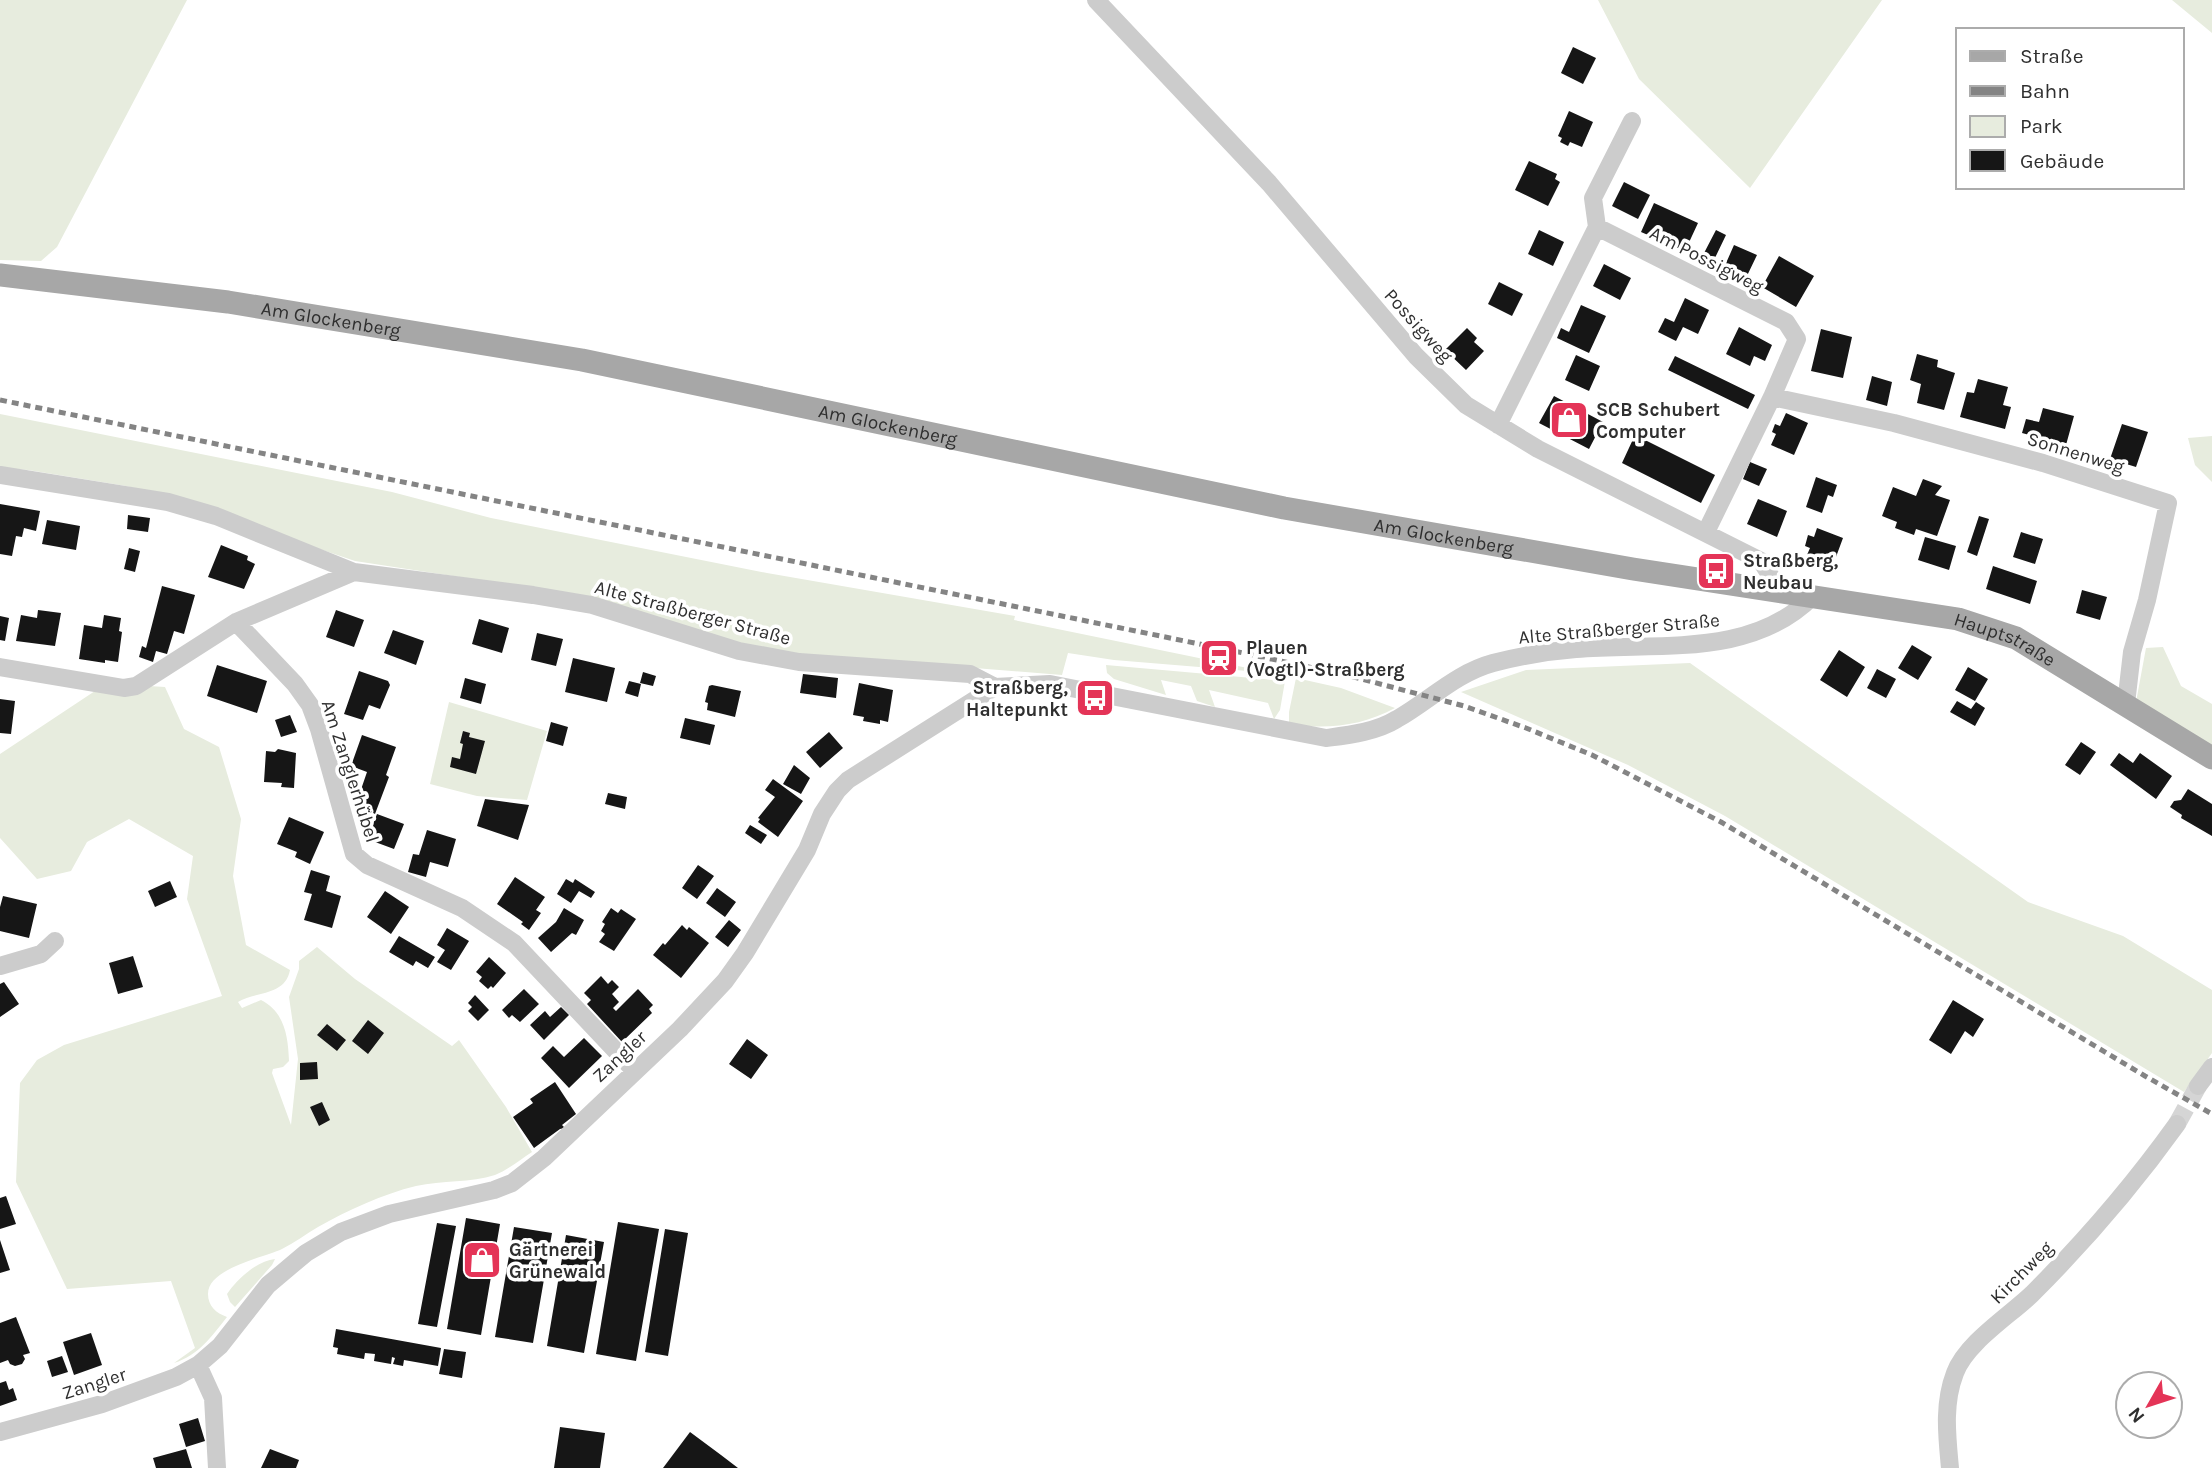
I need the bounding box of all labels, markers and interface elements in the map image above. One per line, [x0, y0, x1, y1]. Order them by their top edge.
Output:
legend [1956, 28, 2184, 189]
text: Straße [2020, 44, 2083, 68]
text: Bahn [2020, 79, 2070, 103]
text: Park [2020, 114, 2063, 138]
text: Gebäude [2020, 149, 2104, 173]
street label: Am Possigweg [1646, 222, 1767, 298]
street label: Possigweg [1379, 284, 1457, 367]
street label: Am Glockenberg [259, 298, 403, 342]
shop icon: SCB Schubert Computer [1548, 399, 1590, 441]
place label: SCB Schubert Computer [1596, 399, 1720, 443]
street label: Am Glockenberg [816, 400, 959, 451]
street label: Sonnenweg [2025, 428, 2127, 478]
street label: Am Glockenberg [1372, 514, 1515, 560]
bus stop icon: Straßberg, Neubau [1695, 550, 1737, 592]
place label: Straßberg, Neubau [1743, 550, 1839, 594]
street label: Alte Straßberger Straße [592, 576, 793, 650]
street label: Hauptstraße [1951, 608, 2059, 671]
street label: Alte Straßberger Straße [1517, 609, 1721, 649]
station icon: Plauen (Vogtl)-Straßberg [1198, 637, 1240, 679]
place label: Plauen (Vogtl)-Straßberg [1246, 637, 1405, 681]
place label: Straßberg, Haltepunkt [966, 677, 1068, 721]
bus stop icon: Straßberg, Haltepunkt [1074, 677, 1116, 719]
street label: Am Zanglerhübel [317, 697, 383, 845]
street label: Zangler [588, 1026, 651, 1087]
street label: Kirchweg [1986, 1237, 2058, 1309]
shop icon: Gärtnerei Grünewald [461, 1239, 503, 1281]
place label: Gärtnerei Grünewald [509, 1239, 606, 1283]
street label: Zangler [60, 1363, 129, 1405]
north arrow [2114, 1370, 2184, 1440]
text: N [2124, 1403, 2149, 1427]

